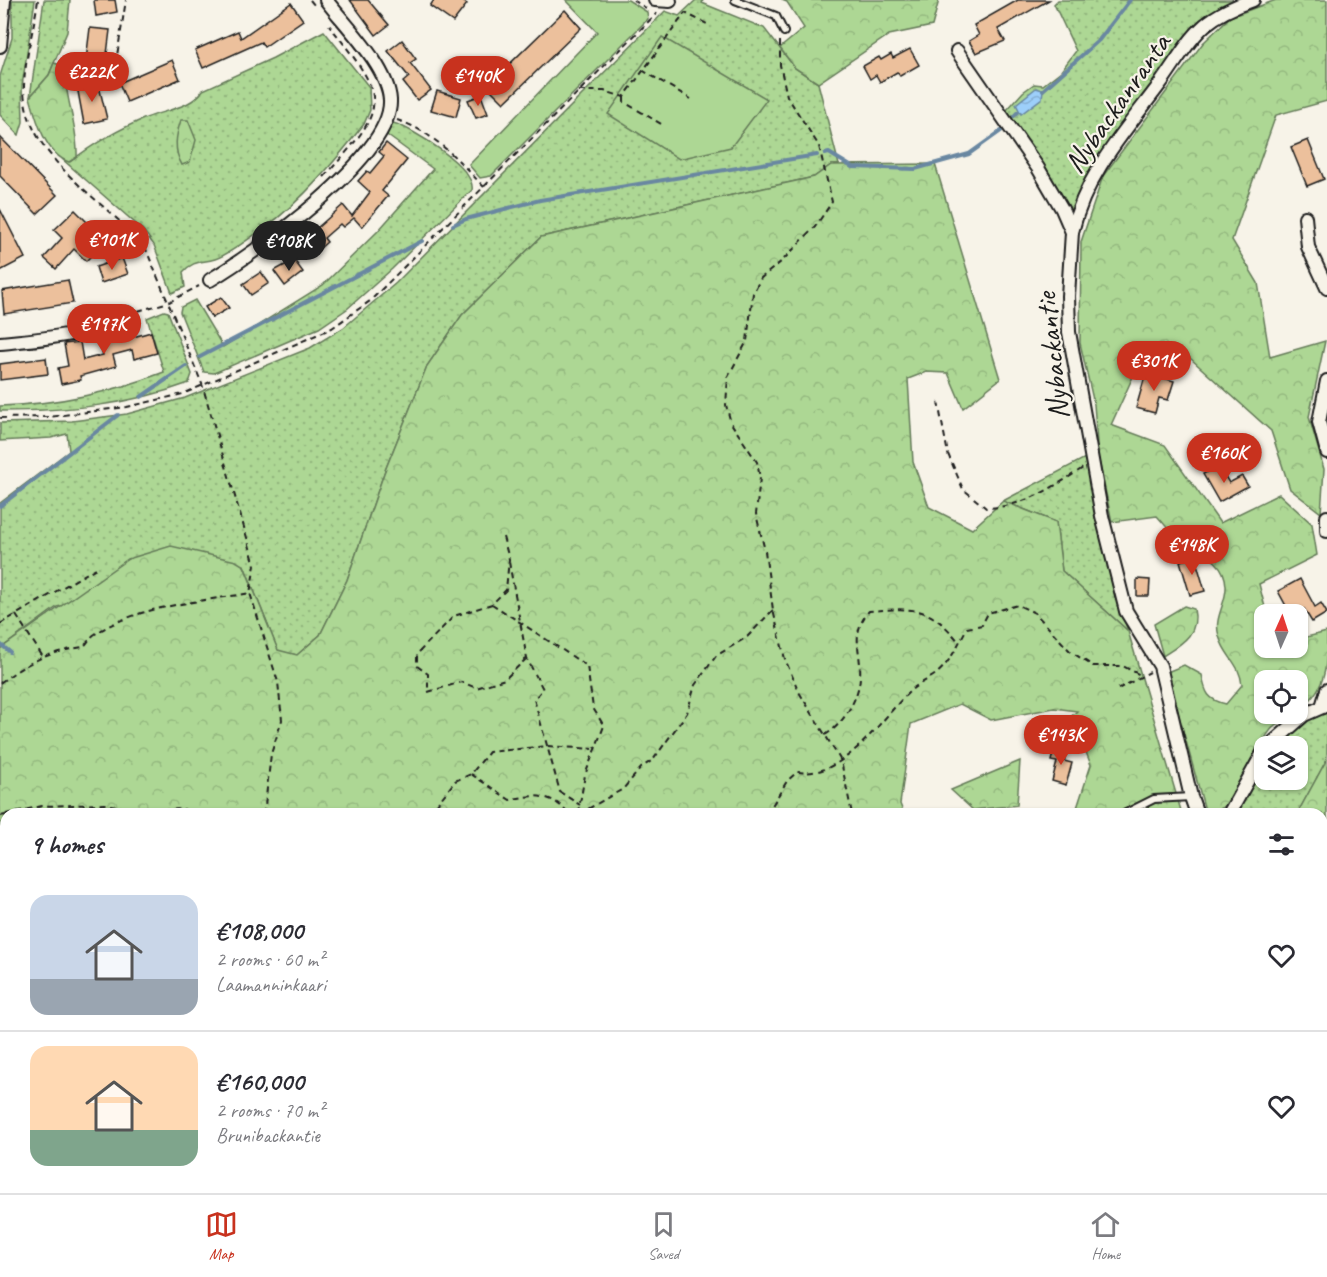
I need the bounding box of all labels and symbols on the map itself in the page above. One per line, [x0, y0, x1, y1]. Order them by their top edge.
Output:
street label: Nybackanranta [1055, 24, 1180, 180]
pin: €222K [50, 52, 134, 103]
pin: €140K [436, 56, 520, 107]
pin: €101K [70, 220, 154, 271]
pin: €108K [247, 221, 331, 272]
street label: Nybackantie [1026, 288, 1078, 421]
pin: €197K [62, 304, 146, 355]
pin: €301K [1112, 341, 1196, 392]
pin: €160K [1182, 433, 1266, 484]
pin: €148K [1150, 525, 1234, 576]
north arrow [1254, 604, 1308, 658]
pin: €143K [1019, 715, 1103, 766]

